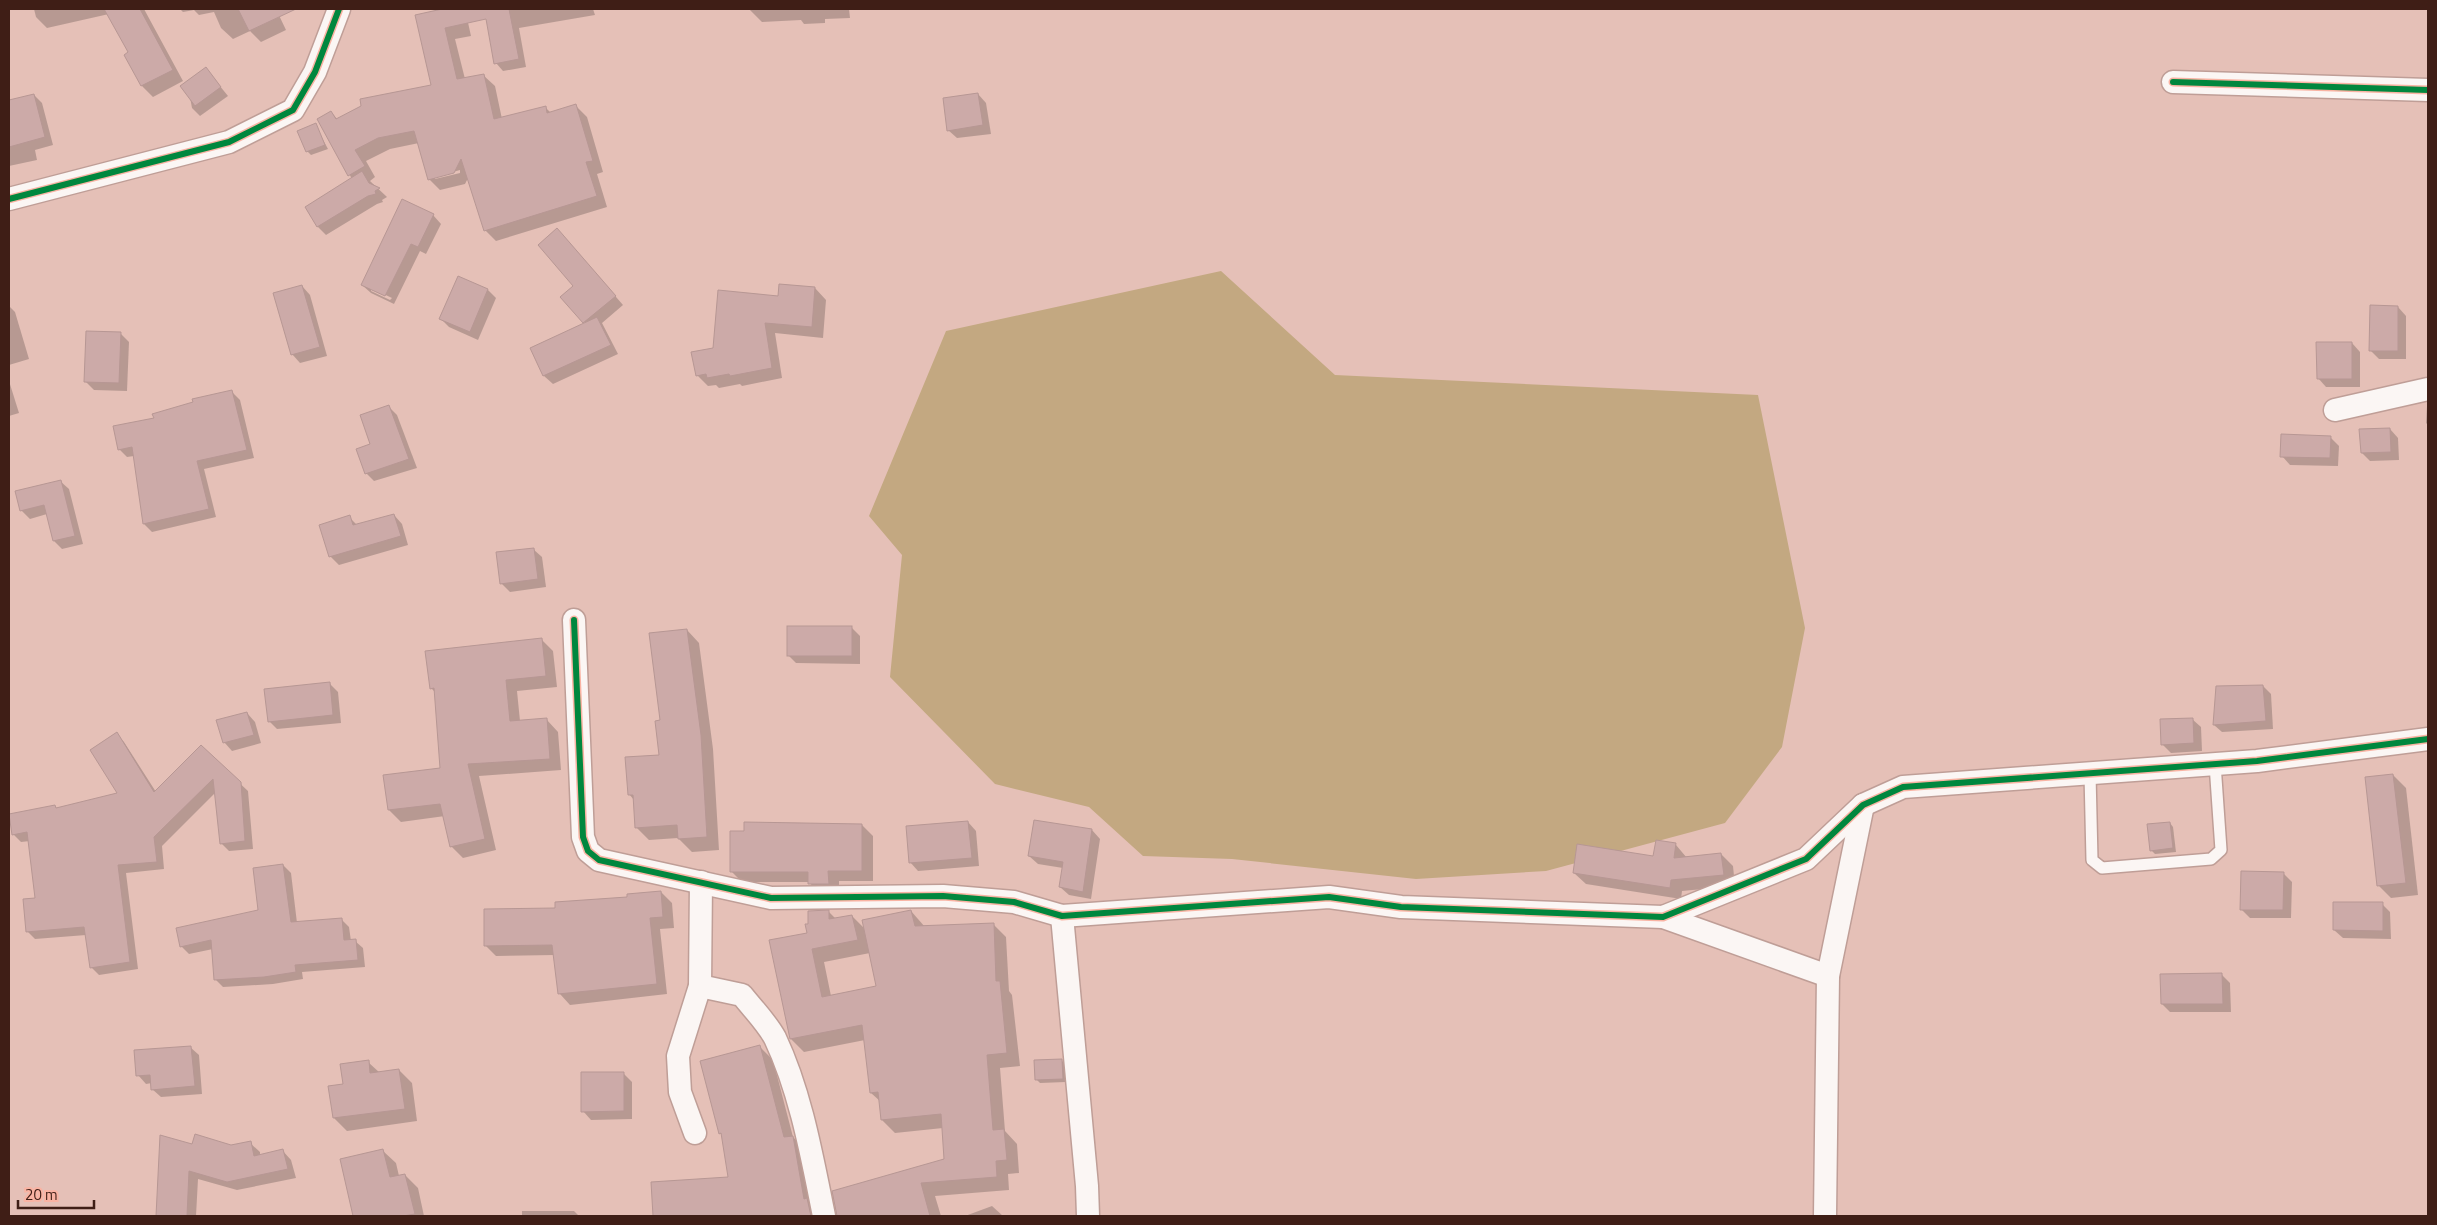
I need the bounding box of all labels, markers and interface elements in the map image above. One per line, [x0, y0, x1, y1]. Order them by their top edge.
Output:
scale bar [18, 1178, 94, 1210]
text: 20 m [25, 1183, 58, 1206]

